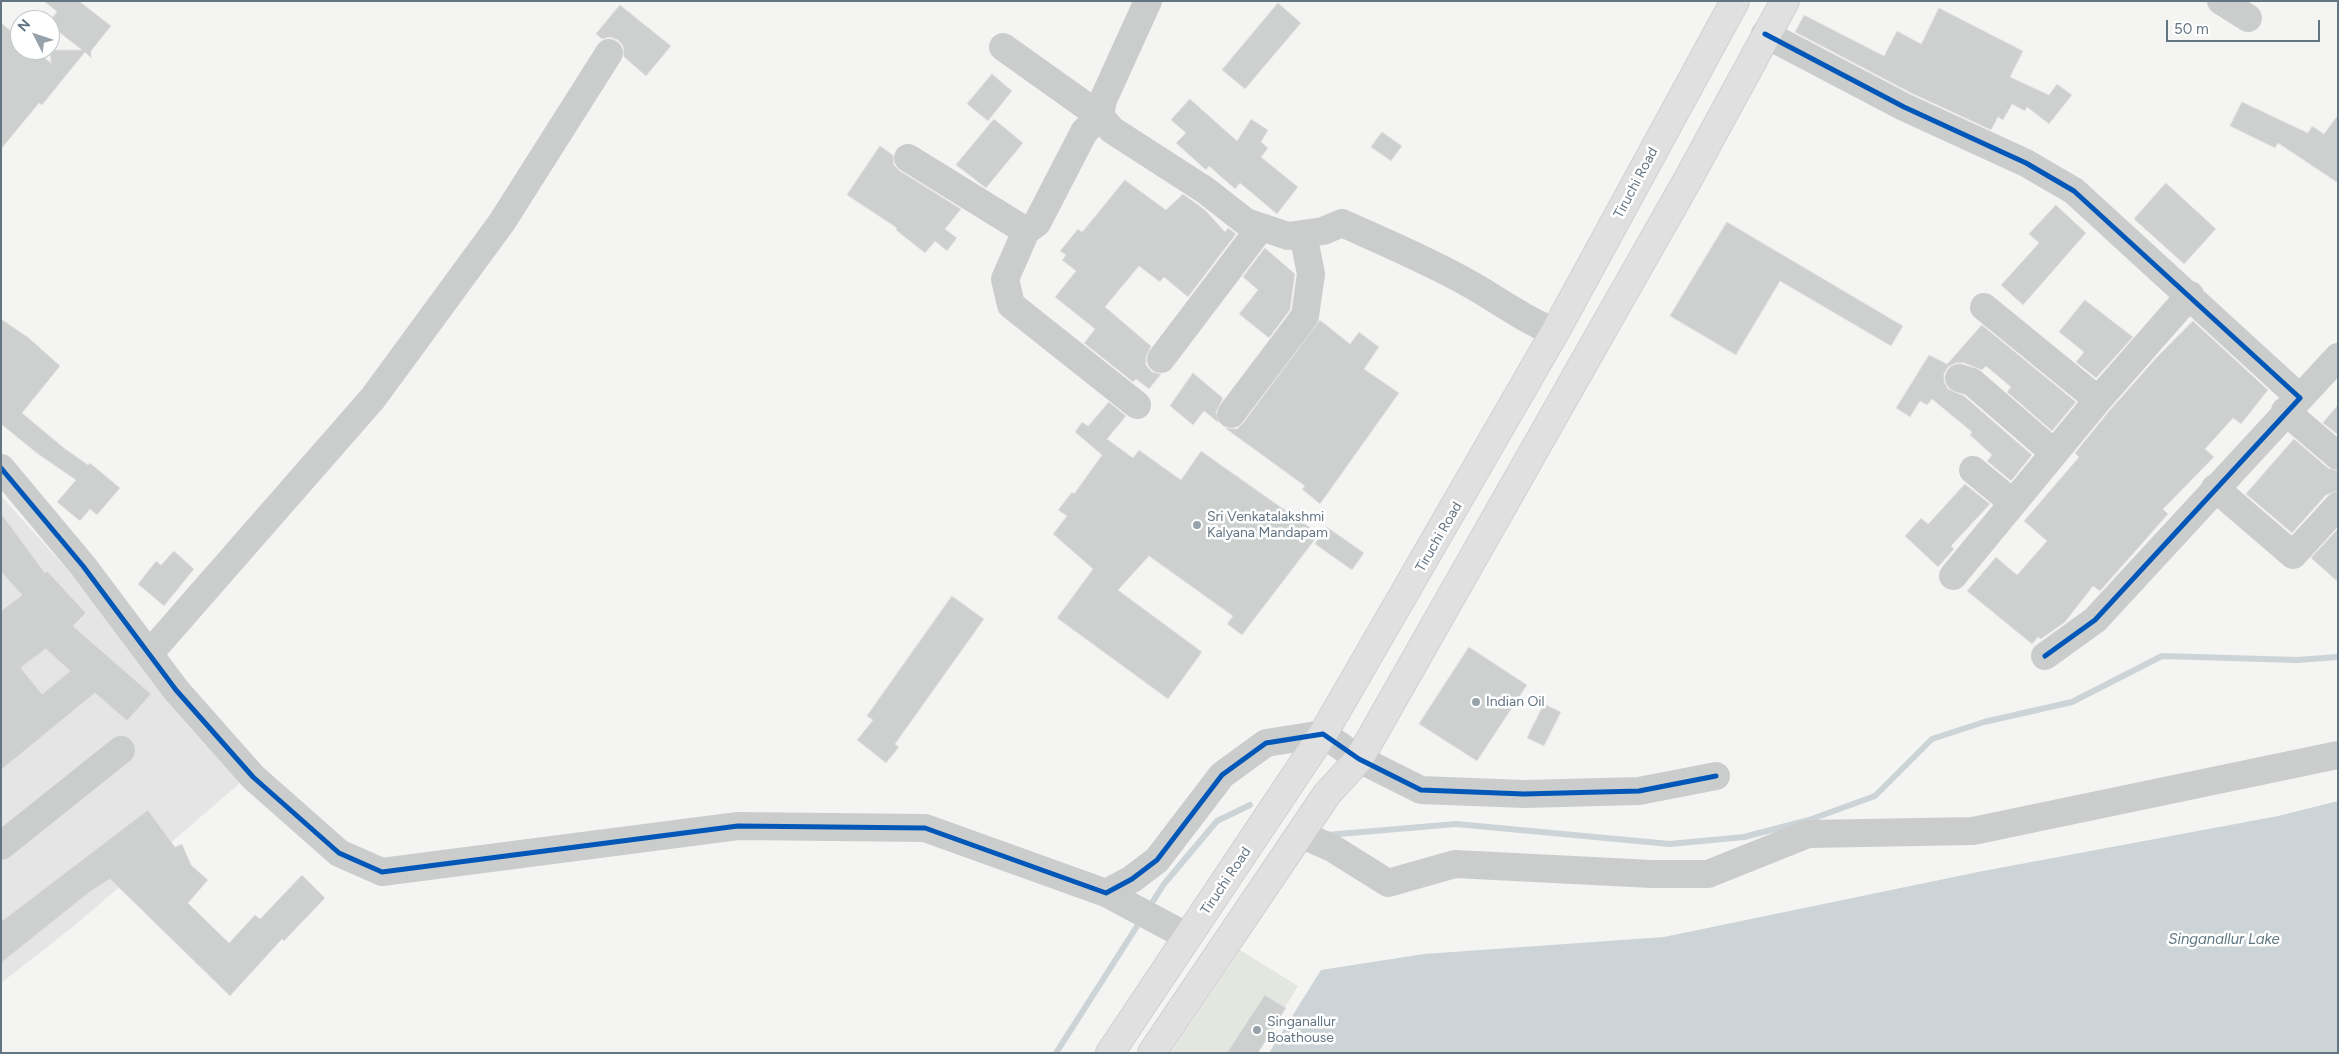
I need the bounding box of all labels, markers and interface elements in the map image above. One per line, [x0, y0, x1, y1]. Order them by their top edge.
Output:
north arrow [10, 10, 60, 60]
scale bar [2169, 10, 2323, 42]
text: N [14, 16, 34, 35]
text: 50 m [2174, 20, 2209, 38]
street label: Tiruchi Road [1610, 145, 1662, 221]
street label: Tiruchi Road [1412, 499, 1466, 575]
place label: Sri Venkatalakshmi Kalyana Mandapam [1207, 509, 1328, 542]
marker: Sri Venkatalakshmi Kalyana Mandapam [1191, 519, 1203, 531]
place label: Indian Oil [1486, 694, 1545, 710]
marker: Indian Oil [1470, 696, 1482, 708]
street label: Tiruchi Road [1197, 844, 1255, 918]
water label: Singanallur Lake [2168, 931, 2280, 949]
place label: Singanallur Boathouse [1267, 1014, 1336, 1046]
marker: Singanallur Boathouse [1251, 1024, 1263, 1036]

